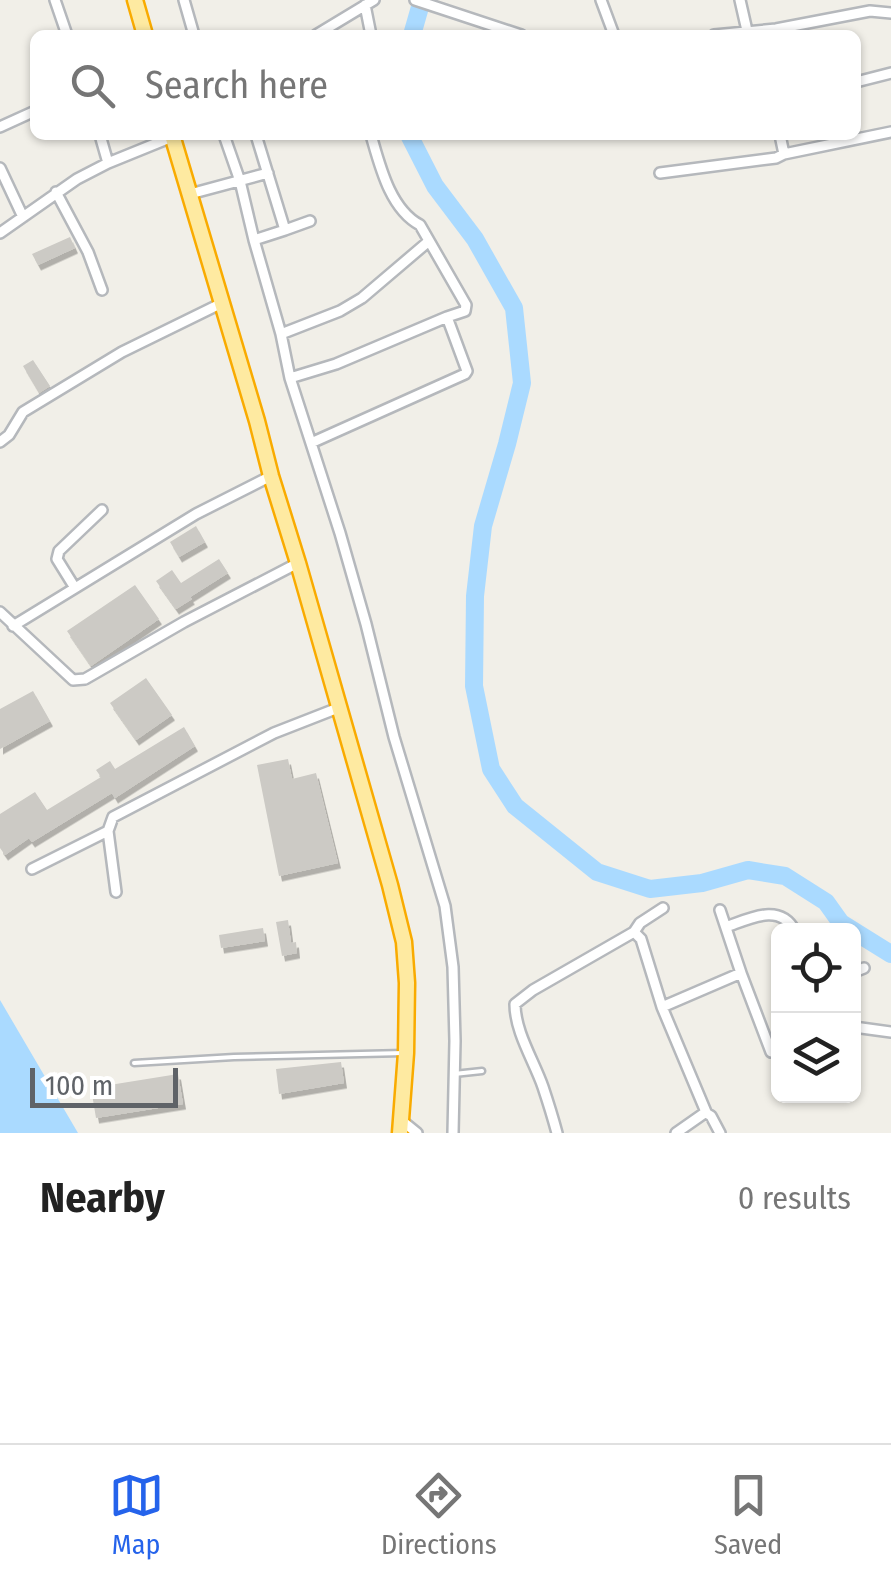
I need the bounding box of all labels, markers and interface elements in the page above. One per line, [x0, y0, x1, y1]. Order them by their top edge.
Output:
search box [30, 30, 861, 140]
icon: search [65, 58, 120, 113]
text: Search here [145, 62, 328, 108]
map controls [771, 923, 861, 1103]
button: locate [771, 923, 861, 1013]
button: layers [771, 1013, 861, 1103]
scale bar [30, 1063, 178, 1108]
text: 100 m [45, 1069, 113, 1102]
text: Nearby [40, 1173, 165, 1223]
text: 0 results [738, 1179, 851, 1217]
tab: Map [109, 1468, 164, 1561]
tab: Directions [381, 1468, 497, 1561]
tab: Saved [714, 1468, 782, 1561]

